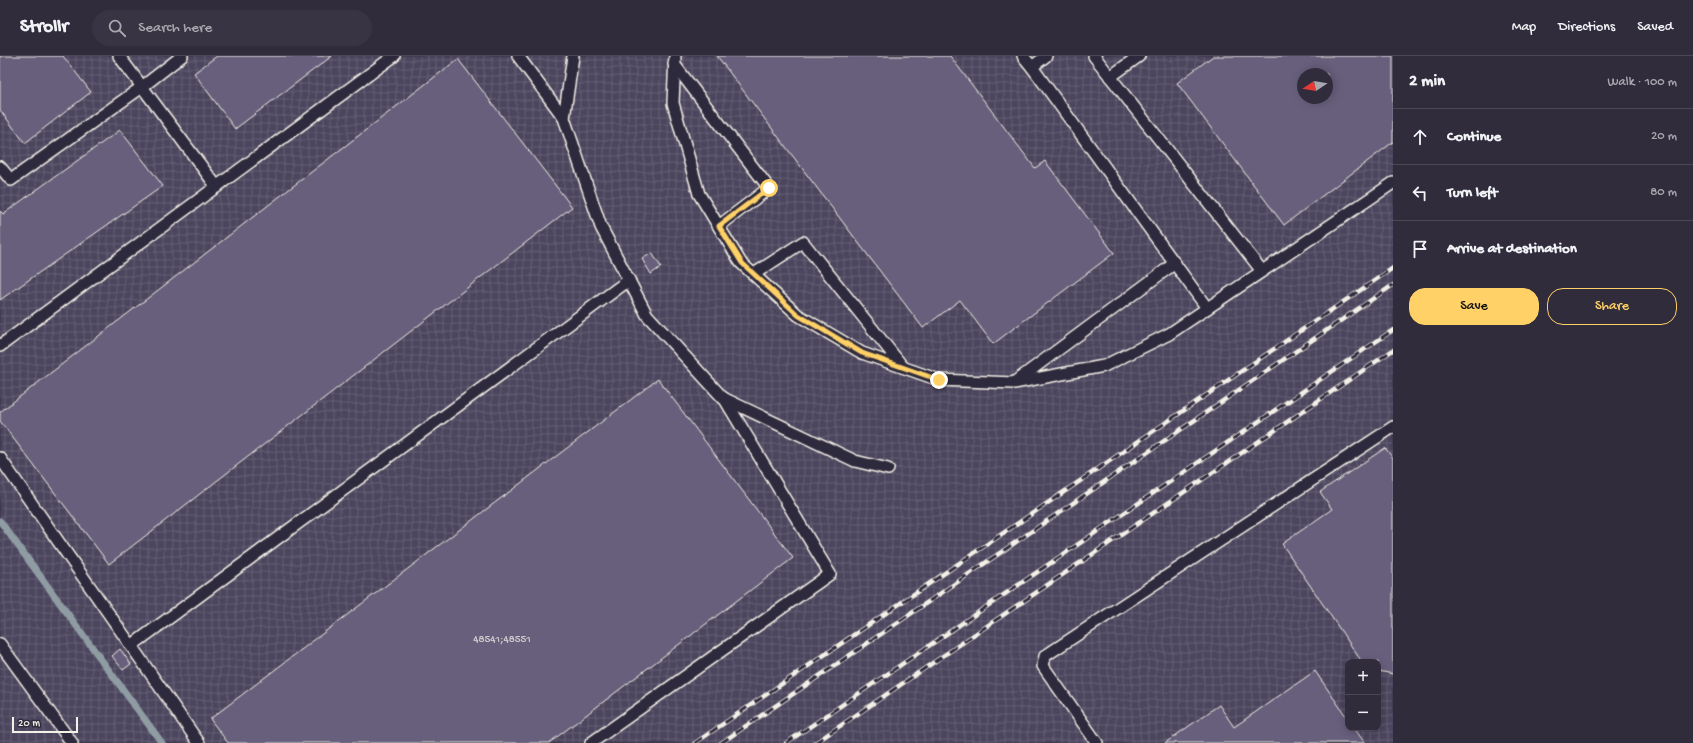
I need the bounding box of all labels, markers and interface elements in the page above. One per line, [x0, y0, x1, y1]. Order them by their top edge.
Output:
search box [92, 10, 372, 46]
text: Strollr [20, 16, 68, 39]
icon: search [106, 17, 128, 39]
text: Search here [138, 19, 212, 37]
text: Map [1512, 19, 1536, 36]
text: Directions [1558, 19, 1615, 36]
text: Saved [1637, 19, 1673, 36]
north arrow [1297, 68, 1333, 104]
text: 2 min [1409, 72, 1445, 92]
text: Walk · 100 m [1608, 75, 1677, 90]
icon: ahead [1409, 126, 1431, 148]
text: Continue [1447, 128, 1501, 146]
text: 20 m [1651, 129, 1677, 144]
route start [760, 179, 778, 197]
icon: left [1409, 182, 1431, 204]
text: Turn left [1447, 184, 1498, 202]
text: 80 m [1650, 185, 1677, 200]
icon: arrive [1409, 238, 1431, 260]
text: Arrive at destination [1447, 240, 1577, 258]
button: Save [1409, 288, 1539, 325]
button: Share [1547, 288, 1677, 325]
route end [930, 371, 948, 389]
house number: 48541;48551 [473, 634, 531, 646]
map controls [1345, 659, 1381, 731]
button: + [1345, 659, 1381, 695]
button: − [1345, 695, 1381, 731]
scale bar [12, 715, 78, 734]
text: 20 m [18, 718, 40, 730]

